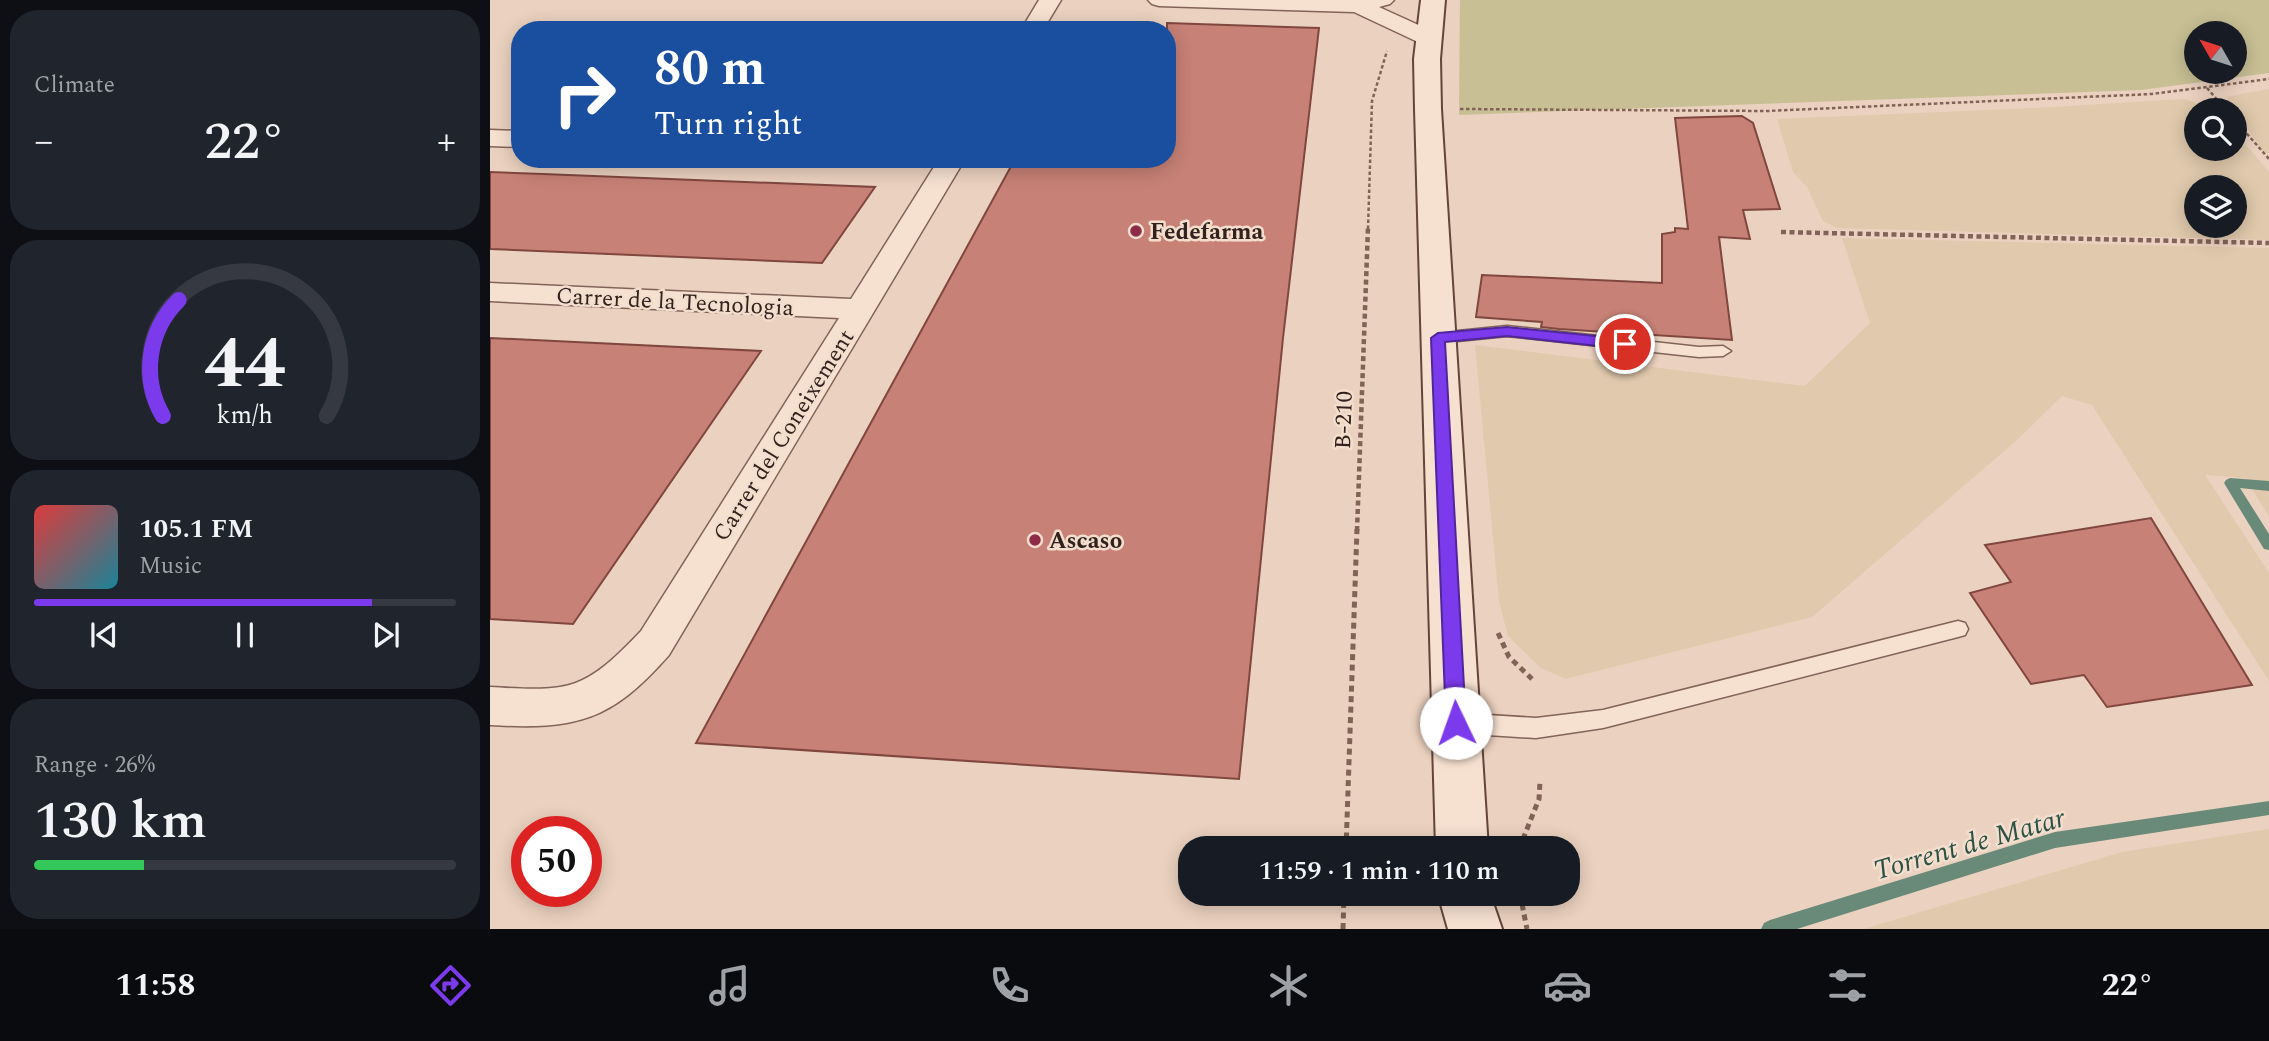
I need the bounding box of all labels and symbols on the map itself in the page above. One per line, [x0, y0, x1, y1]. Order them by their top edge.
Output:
north arrow [2184, 21, 2247, 84]
place label: Fedefarma [1150, 215, 1263, 250]
marker: Fedefarma [1128, 223, 1144, 239]
street label: Carrer de la Tecnologia [555, 279, 795, 326]
pin [1595, 314, 1655, 374]
street label: Carrer del Coneixement [705, 323, 864, 549]
street label: B-210 [1326, 390, 1363, 450]
place label: Ascaso [1049, 524, 1122, 559]
marker: Ascaso [1027, 532, 1043, 548]
position arrow [1419, 686, 1493, 760]
water label: Torrent de Matar [1868, 796, 2071, 892]
speed limit sign: 50 [511, 816, 602, 907]

